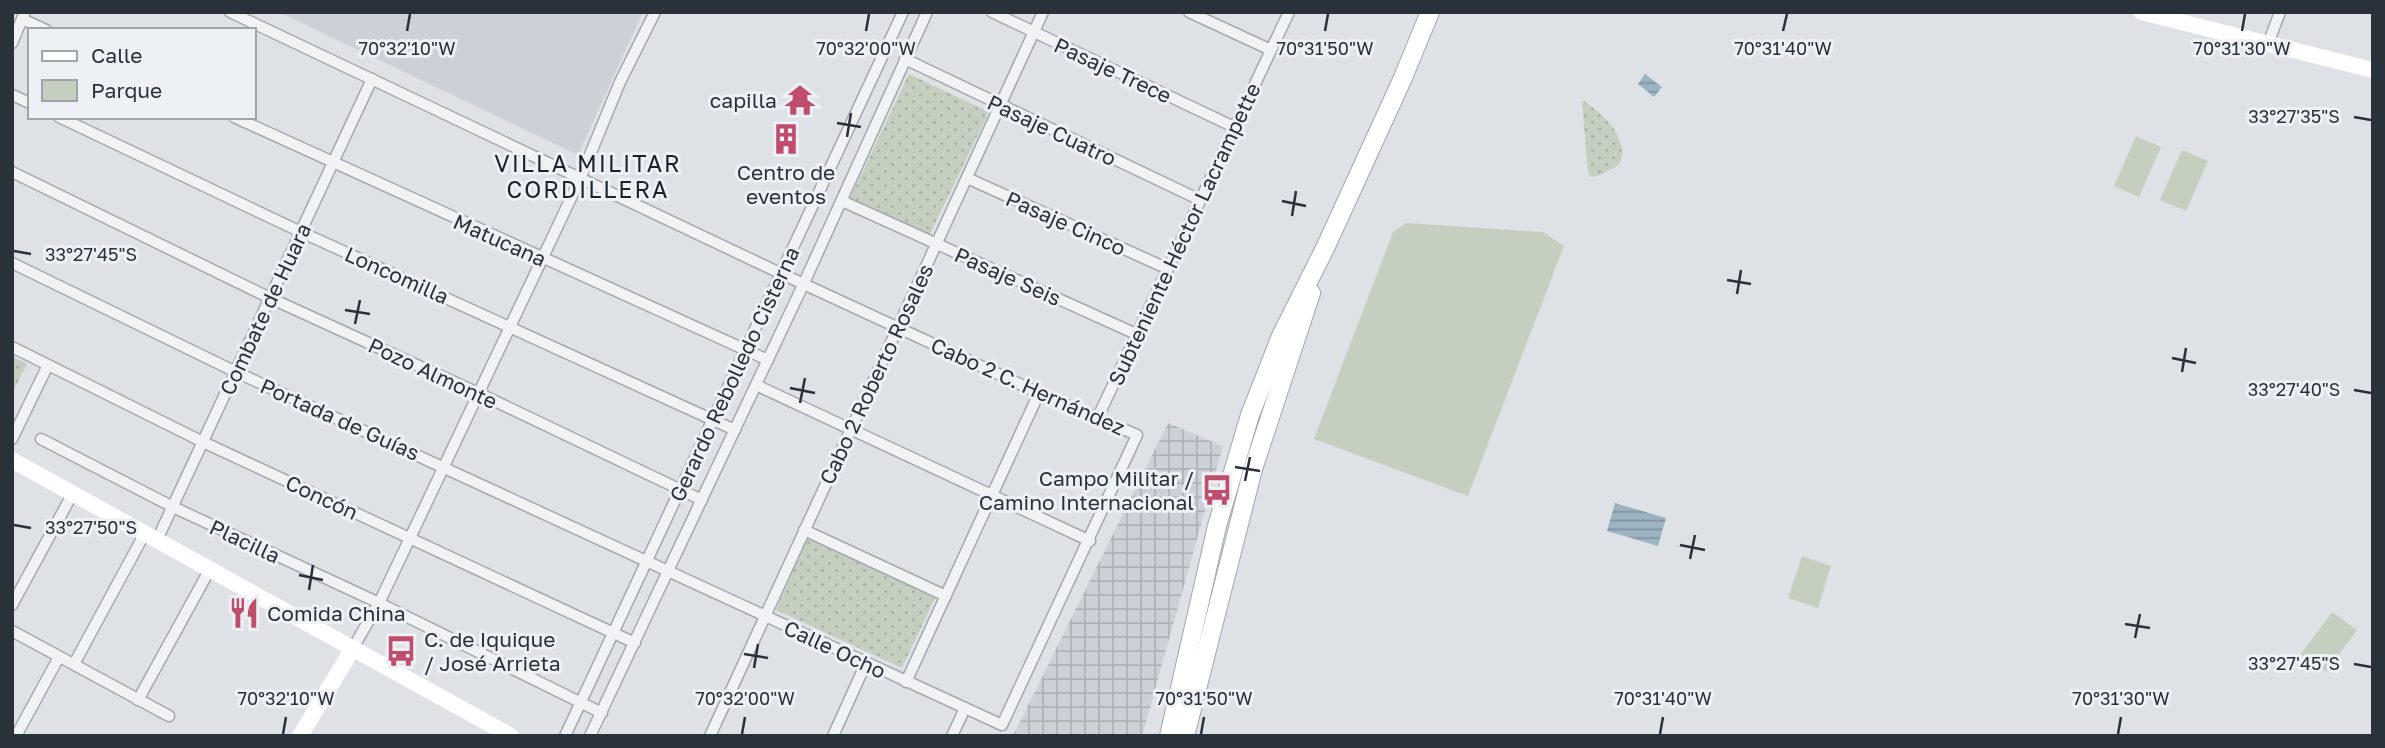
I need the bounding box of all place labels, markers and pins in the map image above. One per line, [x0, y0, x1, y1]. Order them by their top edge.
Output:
temple icon: capilla [783, 83, 817, 117]
place label: capilla [710, 87, 777, 113]
building icon: Centro de eventos [769, 122, 803, 156]
place label: Centro de eventos [737, 159, 835, 209]
place label: Campo Militar / Camino Internacional [979, 465, 1194, 515]
bus stop icon: Campo Militar / Camino Internacional [1200, 473, 1234, 507]
restaurant icon: Comida China [227, 596, 261, 630]
place label: Comida China [267, 600, 406, 626]
place label: C. de Iquique / José Arrieta [424, 626, 561, 676]
bus stop icon: C. de Iquique / José Arrieta [384, 634, 418, 668]

